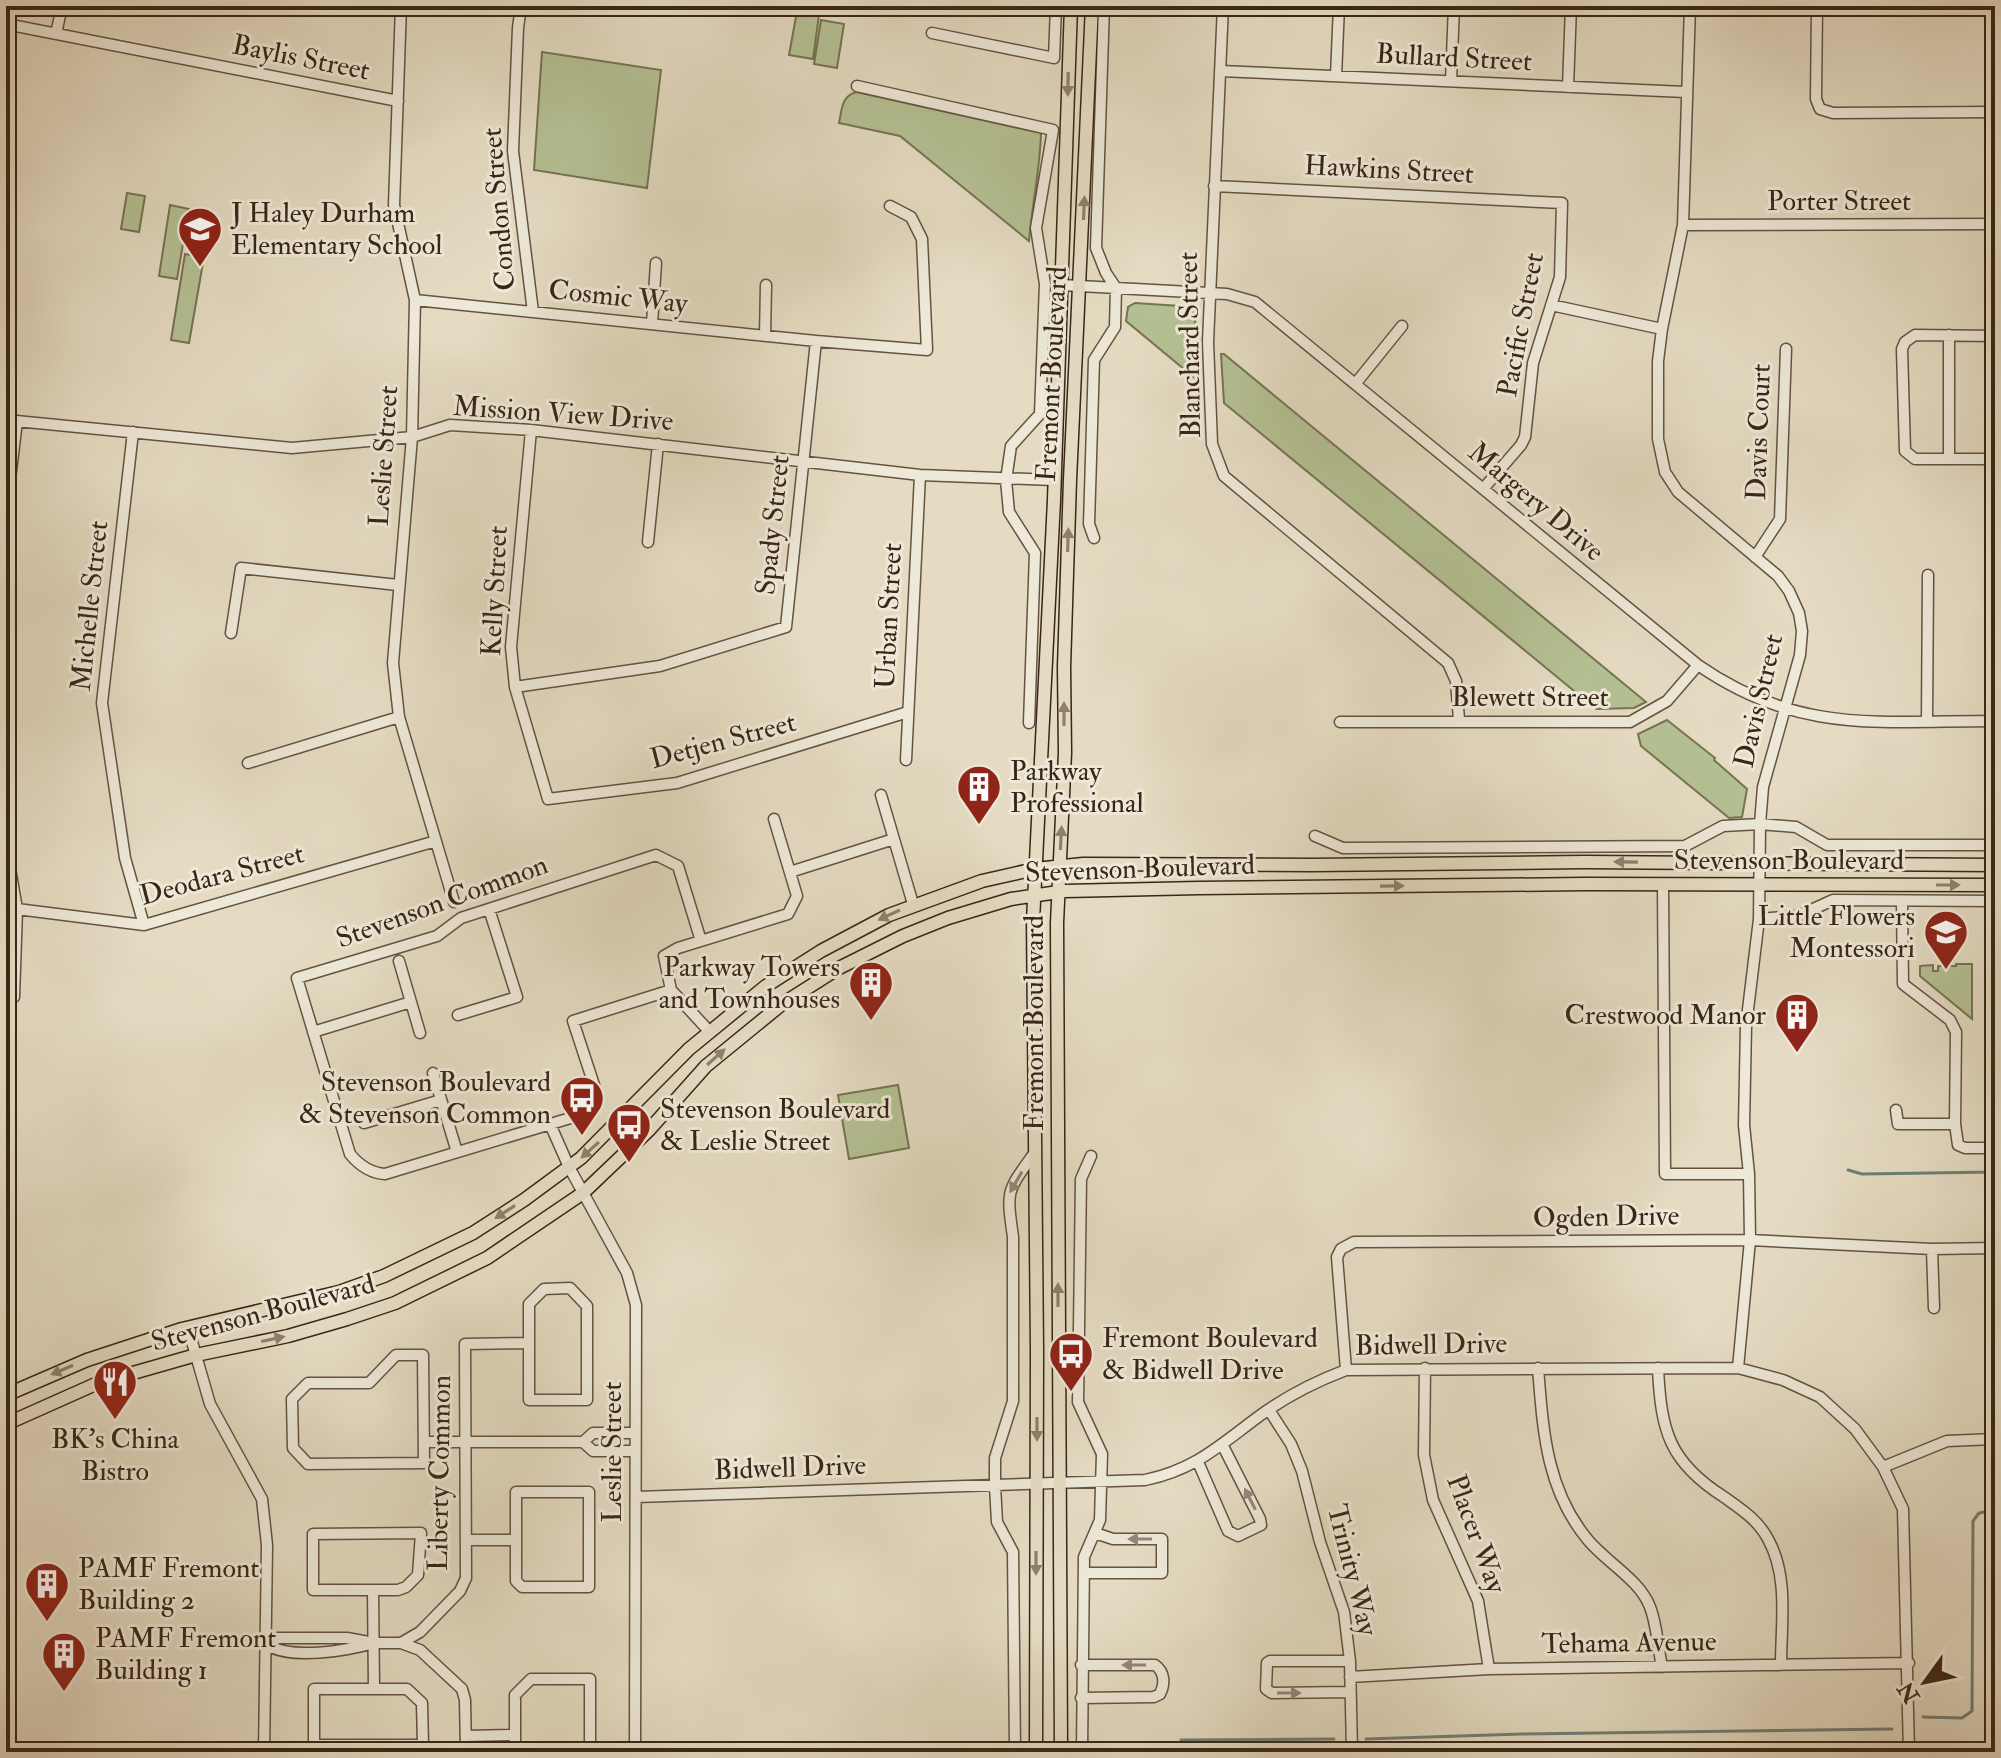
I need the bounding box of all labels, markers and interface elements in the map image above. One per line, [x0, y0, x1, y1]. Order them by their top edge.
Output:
street label: Baylis Street [229, 28, 373, 88]
street label: Bullard Street [1375, 36, 1533, 80]
one-way arrow [1062, 72, 1074, 97]
street label: Condon Street [474, 126, 524, 292]
street label: Hawkins Street [1303, 148, 1475, 192]
street label: Porter Street [1767, 184, 1911, 219]
one-way arrow [1078, 195, 1091, 220]
place label: J Haley Durham Elementary School [230, 196, 442, 263]
school or university icon: J Haley Durham Elementary School [176, 205, 224, 268]
street label: Pacific Street [1490, 250, 1552, 400]
street label: Blanchard Street [1171, 252, 1209, 438]
street label: Fremont Boulevard [1029, 265, 1075, 483]
street label: Cosmic Way [547, 272, 690, 322]
street label: Davis Court [1739, 363, 1779, 501]
street label: Leslie Street [362, 384, 406, 528]
street label: Mission View Drive [452, 389, 675, 439]
street label: Margery Drive [1461, 435, 1611, 569]
street label: Spady Street [748, 453, 798, 597]
street label: Michelle Street [64, 519, 116, 693]
street label: Kelly Street [474, 525, 516, 657]
one-way arrow [1062, 527, 1075, 552]
street label: Urban Street [868, 542, 910, 690]
street label: Davis Street [1727, 631, 1791, 771]
street label: Blewett Street [1451, 680, 1609, 715]
one-way arrow [1058, 701, 1070, 726]
street label: Detjen Street [646, 705, 800, 777]
place label: Parkway Professional [1010, 754, 1144, 821]
building icon: Parkway Professional [955, 763, 1003, 826]
one-way arrow [1055, 825, 1068, 850]
street label: Deodara Street [136, 836, 308, 914]
street label: Stevenson Boulevard [1674, 843, 1904, 878]
street label: Stevenson Common [331, 847, 553, 957]
street label: Stevenson Boulevard [1024, 847, 1256, 891]
one-way arrow [1613, 856, 1638, 869]
one-way arrow [1936, 879, 1961, 891]
one-way arrow [1380, 880, 1405, 892]
place label: Little Flowers Montessori [1758, 899, 1915, 966]
one-way arrow [878, 908, 901, 922]
school or university icon: Little Flowers Montessori [1922, 908, 1970, 971]
street label: Fremont Boulevard [1017, 915, 1052, 1131]
place label: Parkway Towers and Townhouses [659, 950, 840, 1017]
building icon: Parkway Towers and Townhouses [847, 959, 895, 1022]
building icon: Crestwood Manor [1773, 991, 1821, 1054]
place label: Crestwood Manor [1565, 998, 1767, 1033]
one-way arrow [705, 1049, 725, 1066]
place label: Stevenson Boulevard & Stevenson Common [299, 1065, 551, 1132]
bus stop icon: Stevenson Boulevard & Stevenson Common [558, 1074, 606, 1137]
place label: Stevenson Boulevard & Leslie Street [660, 1092, 891, 1159]
bus stop icon: Stevenson Boulevard & Leslie Street [605, 1101, 653, 1164]
one-way arrow [581, 1140, 600, 1158]
one-way arrow [1009, 1171, 1023, 1193]
street label: Ogden Drive [1532, 1198, 1680, 1236]
one-way arrow [495, 1205, 516, 1220]
street label: Stevenson Boulevard [147, 1266, 379, 1360]
one-way arrow [1052, 1282, 1064, 1307]
place label: Fremont Boulevard & Bidwell Drive [1102, 1321, 1318, 1388]
street label: Bidwell Drive [1355, 1326, 1508, 1364]
bus stop icon: Fremont Boulevard & Bidwell Drive [1047, 1330, 1095, 1393]
one-way arrow [260, 1332, 285, 1345]
restaurant icon: BK's China Bistro [91, 1358, 139, 1421]
one-way arrow [50, 1364, 73, 1377]
street label: Liberty Common [421, 1375, 459, 1571]
street label: Leslie Street [595, 1381, 630, 1523]
one-way arrow [1030, 1417, 1043, 1442]
place label: BK's China Bistro [51, 1422, 180, 1489]
street label: Bidwell Drive [713, 1448, 867, 1488]
street label: Placer Way [1438, 1470, 1514, 1599]
one-way arrow [1243, 1487, 1257, 1510]
street label: Trinity Way [1319, 1501, 1385, 1640]
one-way arrow [1127, 1533, 1152, 1545]
place label: PAMF Fremont Building 2 [78, 1551, 259, 1618]
one-way arrow [1030, 1551, 1042, 1576]
building icon: PAMF Fremont Building 2 [23, 1560, 71, 1623]
place label: PAMF Fremont Building 1 [95, 1621, 276, 1688]
street label: Tehama Avenue [1541, 1624, 1717, 1662]
building icon: PAMF Fremont Building 1 [40, 1630, 88, 1693]
north arrow [1885, 1642, 1965, 1722]
one-way arrow [1121, 1659, 1146, 1671]
text: N [1892, 1676, 1927, 1709]
one-way arrow [1277, 1687, 1302, 1699]

